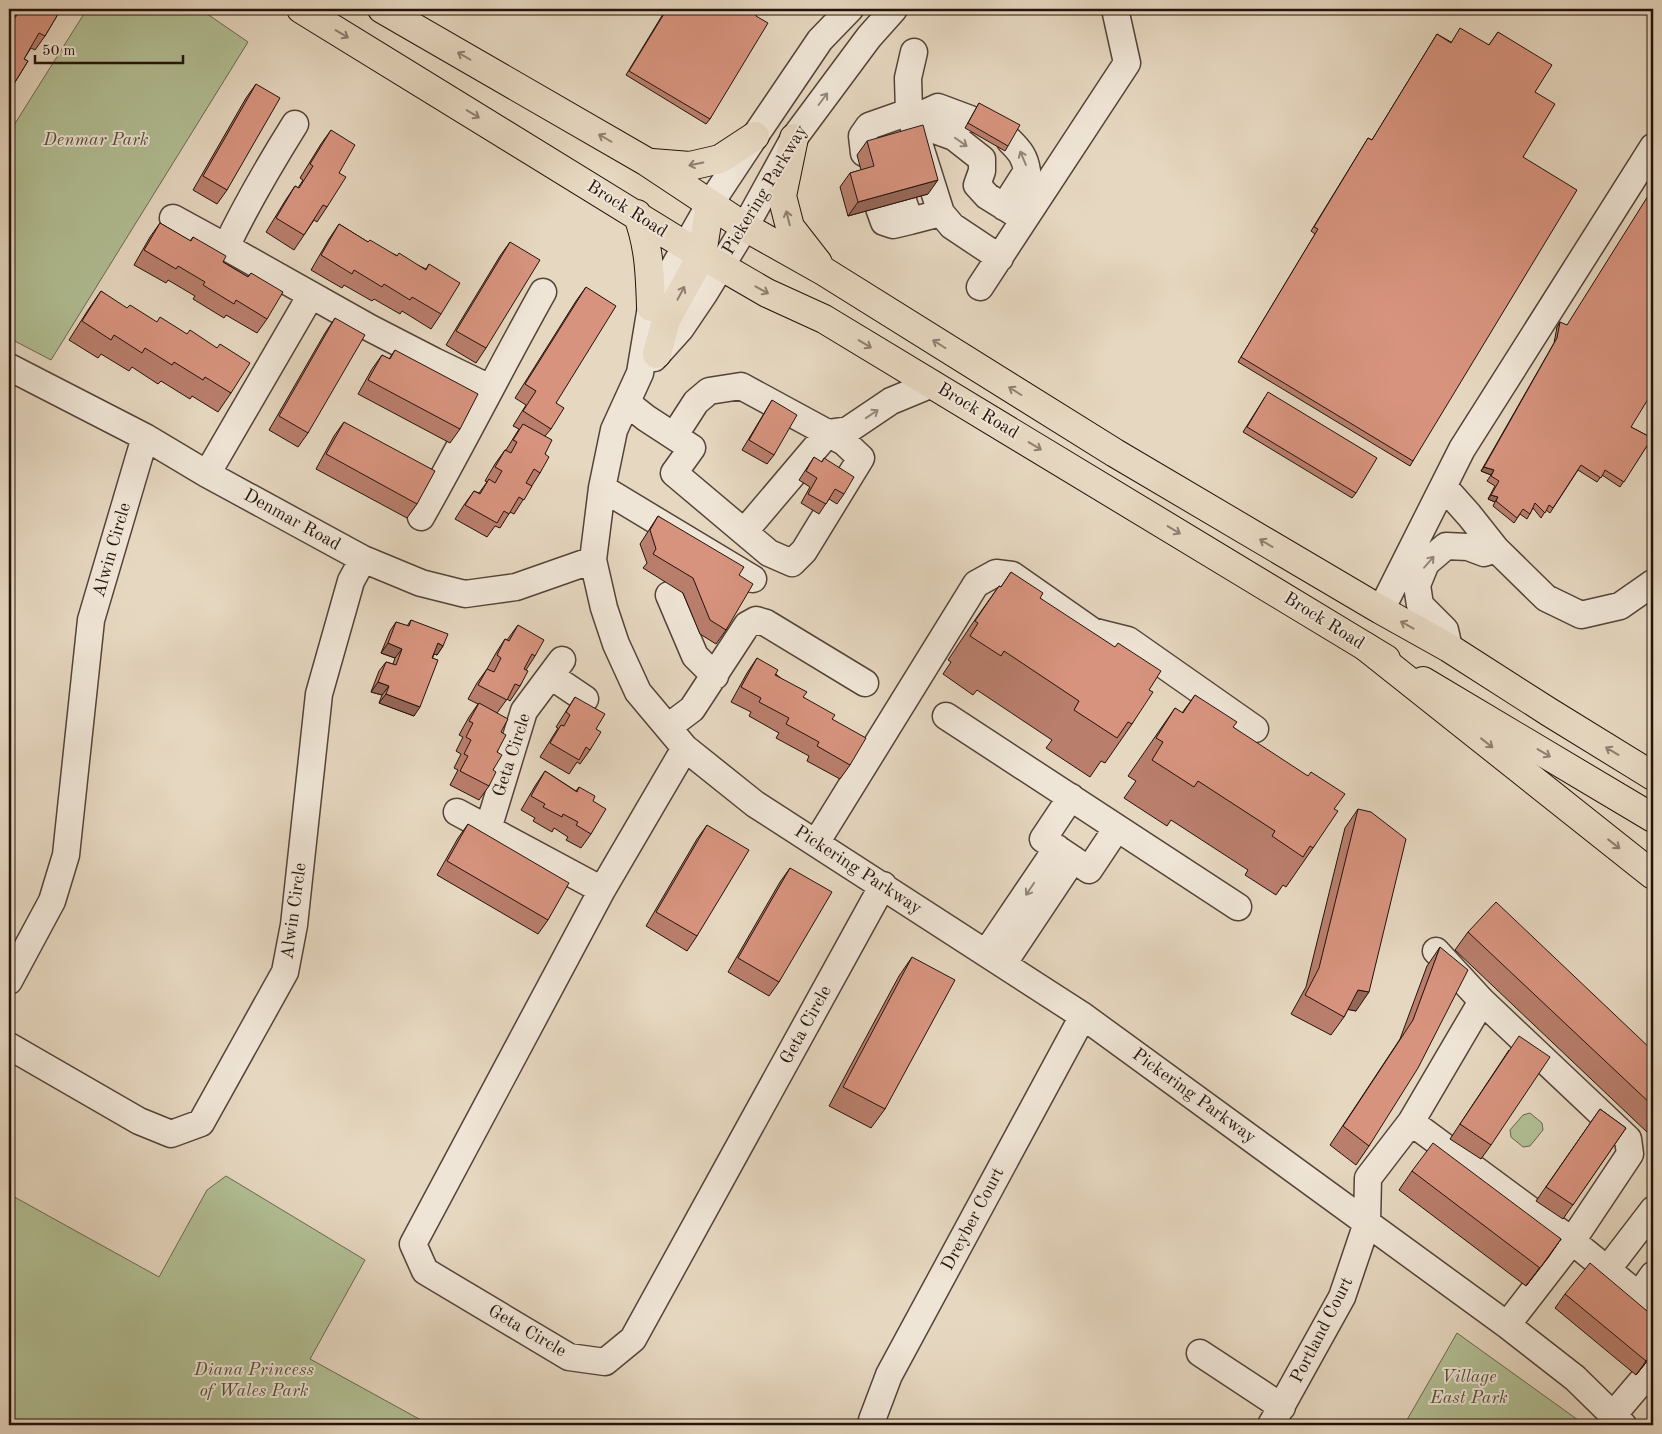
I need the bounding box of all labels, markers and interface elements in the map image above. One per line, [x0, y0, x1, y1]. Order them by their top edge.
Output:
one-way arrow [335, 30, 349, 40]
scale bar [35, 32, 182, 64]
text: 50 m [42, 44, 76, 59]
one-way arrow [458, 51, 472, 61]
one-way arrow [817, 93, 828, 106]
one-way arrow [466, 110, 480, 120]
street label: Pickering Parkway [719, 122, 811, 258]
park label: Denmar Park [42, 131, 149, 149]
one-way arrow [598, 132, 612, 142]
one-way arrow [953, 137, 967, 147]
one-way arrow [1017, 151, 1027, 166]
one-way arrow [689, 160, 705, 169]
street label: Brock Road [584, 177, 670, 241]
one-way arrow [783, 211, 792, 227]
one-way arrow [755, 285, 770, 295]
one-way arrow [677, 286, 686, 301]
one-way arrow [933, 338, 947, 348]
one-way arrow [858, 339, 872, 349]
street label: Brock Road [934, 380, 1022, 442]
one-way arrow [1008, 385, 1022, 395]
one-way arrow [864, 409, 878, 419]
one-way arrow [1027, 441, 1041, 451]
street label: Denmar Road [241, 486, 343, 554]
street label: Alwin Circle [90, 501, 134, 599]
one-way arrow [1166, 525, 1180, 535]
one-way arrow [1260, 537, 1274, 547]
one-way arrow [1424, 556, 1435, 569]
street label: Brock Road [1281, 589, 1367, 653]
one-way arrow [1400, 619, 1414, 629]
street label: Geta Circle [490, 711, 534, 799]
one-way arrow [1480, 737, 1493, 748]
one-way arrow [1605, 745, 1619, 755]
one-way arrow [1536, 748, 1550, 758]
street label: Pickering Parkway [791, 822, 925, 918]
one-way arrow [1607, 838, 1620, 849]
street label: Alwin Circle [278, 861, 310, 961]
one-way arrow [1025, 881, 1035, 895]
street label: Geta Circle [777, 983, 835, 1067]
street label: Pickering Parkway [1129, 1045, 1259, 1147]
street label: Dreyber Court [938, 1165, 1008, 1273]
street label: Portland Court [1288, 1274, 1356, 1386]
street label: Geta Circle [485, 1302, 569, 1360]
park label: Diana Princess of Wales Park [193, 1361, 314, 1400]
park label: Village East Park [1429, 1368, 1508, 1407]

